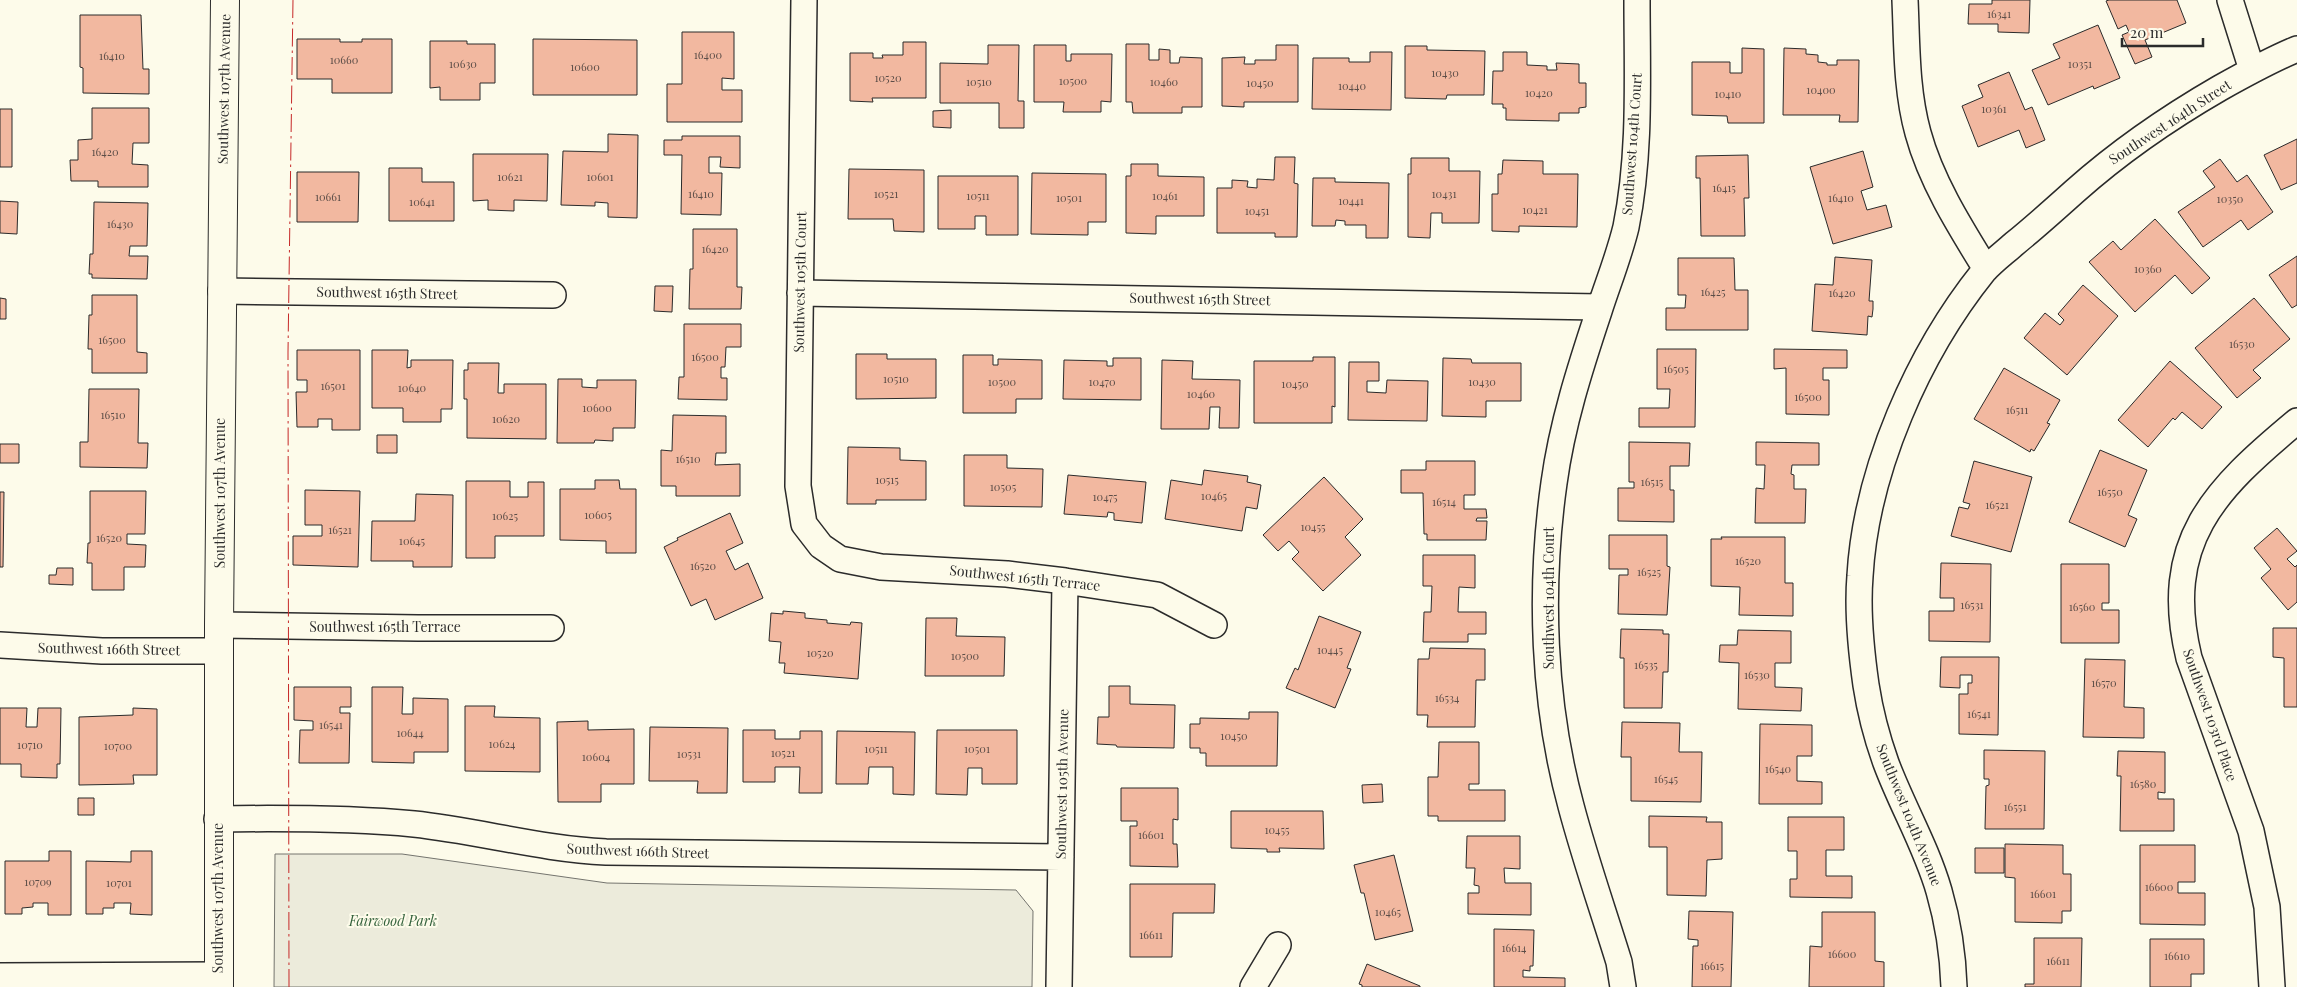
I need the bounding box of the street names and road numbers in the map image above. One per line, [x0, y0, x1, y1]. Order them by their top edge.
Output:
street label: Southwest 107th Avenue [213, 14, 234, 164]
street label: Southwest 104th Court [1617, 71, 1646, 216]
street label: Southwest 164th Street [2105, 74, 2235, 168]
street label: Southwest 105th Court [789, 210, 810, 353]
street label: Southwest 165th Street [316, 282, 459, 303]
street label: Southwest 165th Street [1129, 288, 1272, 309]
street label: Southwest 107th Avenue [210, 418, 229, 568]
street label: Southwest 104th Court [1539, 526, 1558, 669]
street label: Southwest 165th Terrace [949, 560, 1101, 595]
street label: Southwest 165th Terrace [309, 617, 461, 636]
street label: Southwest 166th Street [38, 638, 181, 659]
street label: Southwest 103rd Place [2179, 646, 2242, 784]
street label: Southwest 105th Avenue [1051, 709, 1072, 859]
street label: Southwest 104th Avenue [1872, 741, 1947, 889]
street label: Southwest 107th Avenue [208, 823, 227, 973]
street label: Southwest 166th Street [566, 839, 711, 863]

